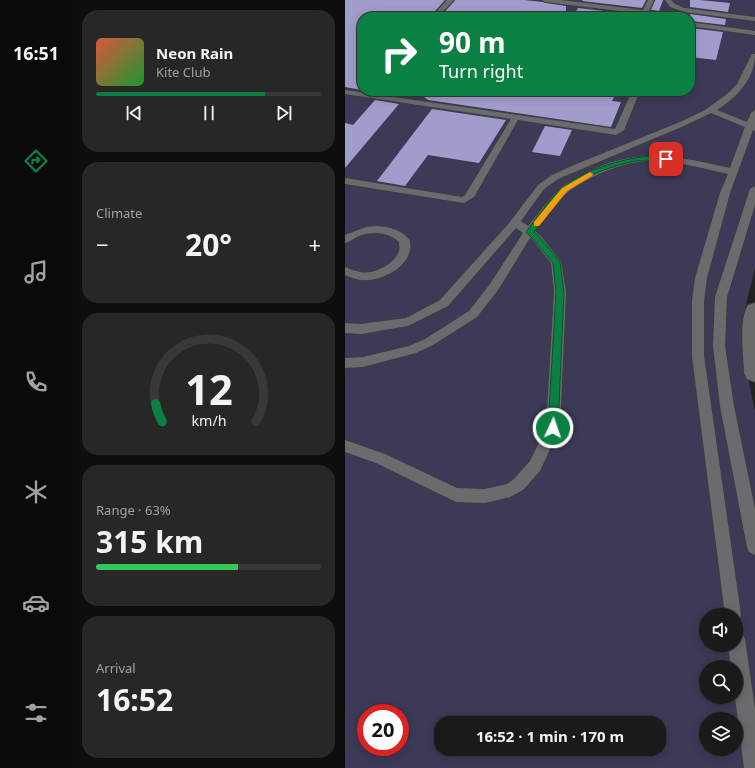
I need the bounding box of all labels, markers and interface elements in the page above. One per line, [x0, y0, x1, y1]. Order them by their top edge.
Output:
text: 90 m [439, 23, 506, 61]
icon: right [373, 28, 425, 80]
text: 16:51 [13, 41, 59, 65]
text: Neon Rain [156, 43, 233, 63]
text: Turn right [439, 59, 523, 83]
text: Kite Club [156, 63, 210, 81]
icon: previous [123, 102, 145, 124]
icon: pause [198, 102, 220, 124]
icon: next [273, 102, 295, 124]
pin [649, 142, 683, 176]
icon: directions [22, 147, 50, 175]
icon: arrive [655, 148, 677, 170]
text: Climate [96, 204, 142, 222]
text: 20° [185, 224, 232, 265]
text: − [96, 229, 109, 259]
text: + [308, 229, 321, 259]
icon: music [22, 258, 50, 286]
text: 12 [185, 361, 232, 417]
icon: phone [22, 368, 50, 396]
position arrow [532, 407, 574, 449]
text: km/h [191, 411, 226, 430]
icon: climate [22, 478, 50, 506]
text: Range · 63% [96, 501, 171, 519]
text: 315 km [96, 521, 203, 562]
icon: car [22, 589, 50, 617]
map controls [699, 608, 743, 756]
button: sound [699, 608, 743, 652]
text: Arrival [96, 659, 136, 677]
button: search [699, 660, 743, 704]
text: 16:52 [96, 679, 173, 720]
icon: filters [22, 699, 50, 727]
speed limit sign: 20 [357, 704, 409, 756]
button: layers [699, 712, 743, 756]
text: 16:52 · 1 min · 170 m [476, 726, 624, 746]

